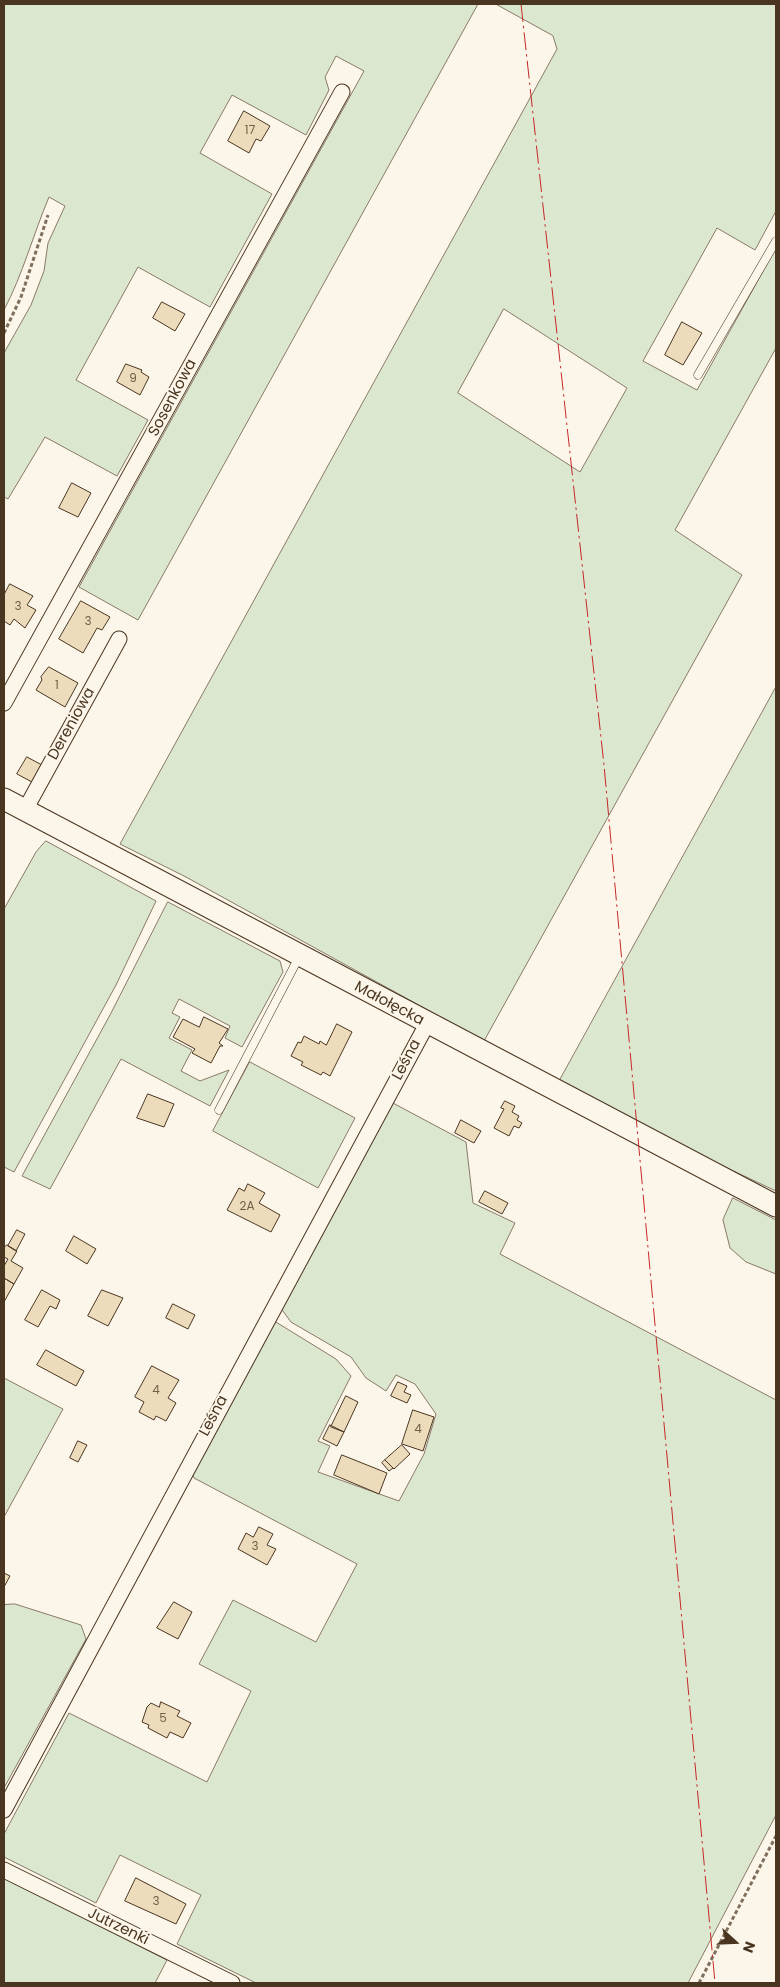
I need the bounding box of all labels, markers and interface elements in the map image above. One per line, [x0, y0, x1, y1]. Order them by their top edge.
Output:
house number: 17 [245, 124, 255, 138]
street label: Sosenkowa [145, 356, 201, 440]
house number: 9 [129, 372, 137, 386]
house number: 3 [14, 600, 22, 614]
house number: 3 [84, 615, 92, 629]
house number: 1 [55, 679, 59, 693]
street label: Dereniowa [45, 685, 99, 763]
street label: Małołęcka [351, 978, 427, 1030]
street label: Leśna [389, 1037, 425, 1083]
house number: 2A [240, 1200, 254, 1214]
house number: 4 [152, 1384, 160, 1398]
street label: Leśna [196, 1393, 232, 1439]
house number: 4 [414, 1423, 422, 1437]
house number: 3 [251, 1540, 259, 1554]
house number: 5 [159, 1712, 167, 1726]
house number: 3 [152, 1895, 160, 1909]
street label: Jutrzenki [85, 1905, 151, 1949]
north arrow [710, 1917, 760, 1967]
text: N [738, 1939, 760, 1955]

